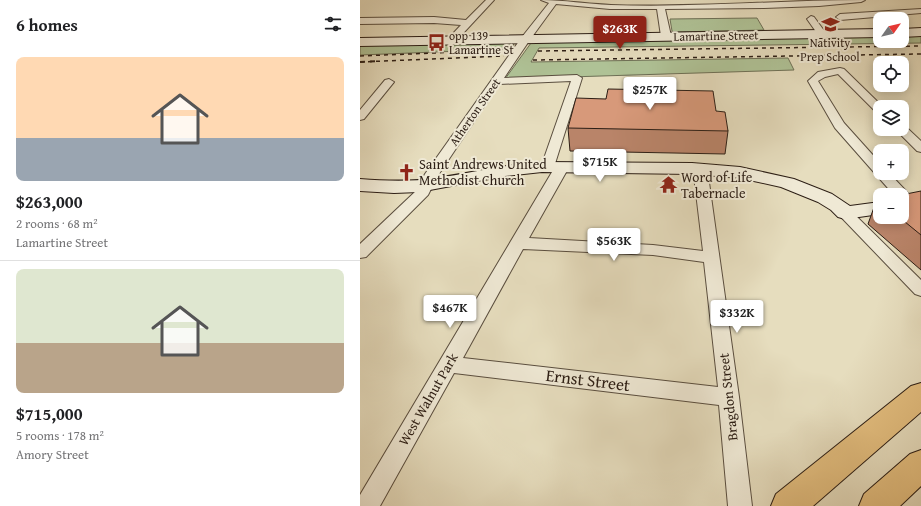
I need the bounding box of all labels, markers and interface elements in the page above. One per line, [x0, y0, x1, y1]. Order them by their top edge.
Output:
text: 6 homes [16, 12, 78, 37]
north arrow [873, 12, 909, 48]
map controls [873, 12, 909, 224]
icon: filters [322, 13, 344, 35]
school or university icon: Nativity Prep School [820, 14, 840, 34]
pin: $263K [592, 16, 648, 50]
text: $263K [602, 19, 638, 38]
street label: Lamartine Street [673, 26, 759, 45]
place label: opp 139 Lamartine St [449, 27, 514, 58]
bus stop icon: opp 139 Lamartine St [426, 33, 446, 53]
place label: Nativity Prep School [800, 34, 860, 65]
button: locate [873, 56, 909, 92]
street label: Atherton Street [445, 74, 505, 149]
pin: $257K [622, 77, 678, 111]
text: $257K [632, 80, 668, 99]
icon: home [144, 83, 216, 155]
button: layers [873, 100, 909, 136]
button: + [873, 144, 909, 180]
pin: $715K [572, 149, 628, 183]
text: $715K [582, 152, 618, 171]
place label: Saint Andrews United Methodist Church [419, 154, 547, 190]
church icon: Saint Andrews United Methodist Church [396, 162, 416, 182]
place label: Word of Life Tabernacle [681, 167, 753, 203]
temple icon: Word of Life Tabernacle [658, 175, 678, 195]
button: − [873, 188, 909, 224]
text: $263,000 [16, 189, 82, 214]
text: 2 rooms · 68 m² [16, 214, 98, 233]
pin: $563K [586, 228, 642, 262]
text: $563K [596, 231, 632, 250]
text: Lamartine Street [16, 233, 108, 252]
icon: home [144, 295, 216, 367]
pin: $467K [422, 295, 478, 329]
text: $467K [432, 298, 468, 317]
pin: $332K [709, 300, 765, 334]
text: $332K [719, 303, 755, 322]
street label: West Walnut Park [393, 348, 463, 449]
street label: Bragdon Street [713, 352, 743, 442]
street label: Ernst Street [545, 362, 632, 397]
text: $715,000 [16, 401, 82, 426]
text: 5 rooms · 178 m² [16, 426, 104, 445]
text: Amory Street [16, 445, 89, 464]

